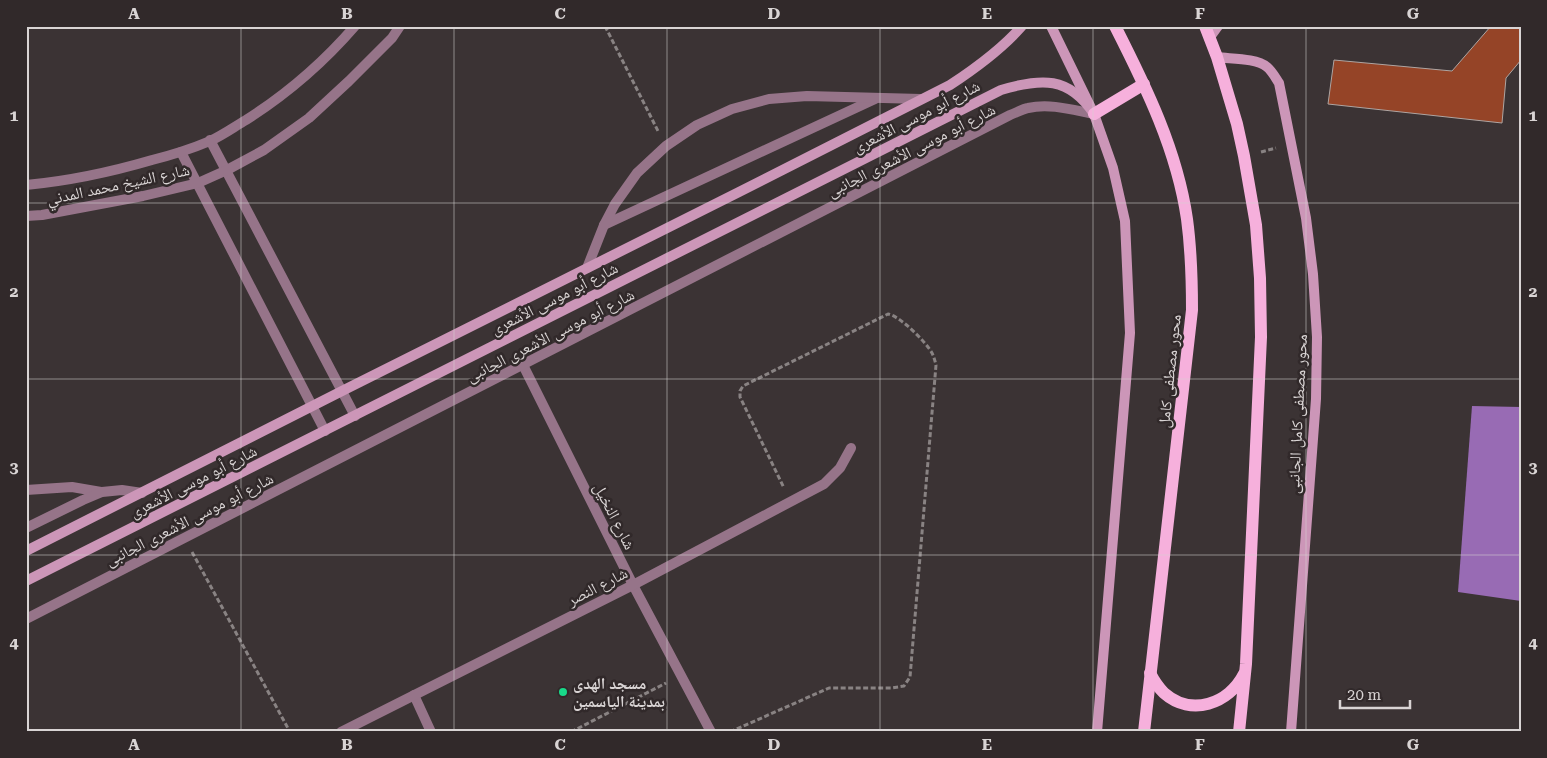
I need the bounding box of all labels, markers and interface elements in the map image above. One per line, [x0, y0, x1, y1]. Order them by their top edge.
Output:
text: A [128, 4, 140, 23]
text: B [341, 4, 353, 23]
text: C [554, 4, 566, 23]
text: D [768, 4, 781, 23]
text: E [982, 4, 992, 23]
text: F [1195, 4, 1205, 23]
text: G [1407, 4, 1420, 23]
street label: شارع أبو موسى الأشعرى [849, 76, 983, 158]
street label: شارع أبو موسى الأشعرى الجانبى [824, 100, 999, 202]
text: 1 [10, 106, 19, 125]
text: 1 [1529, 106, 1538, 125]
street label: شارع الشيخ محمد المدني [45, 160, 192, 212]
street label: شارع أبو موسى الأشعرى [487, 258, 621, 340]
text: 2 [10, 282, 19, 301]
text: 2 [1529, 282, 1538, 301]
street label: شارع أبو موسى الأشعرى الجانبى [463, 285, 638, 387]
street label: محور مصطفى كامل [1154, 313, 1186, 429]
street label: محور مصطفى كامل الجانبى [1284, 334, 1312, 495]
street label: شارع أبو موسى الأشعرى [126, 441, 260, 523]
text: 3 [10, 458, 19, 477]
text: 3 [1529, 458, 1538, 477]
street label: شارع أبو موسى الأشعرى الجانبى [102, 469, 277, 571]
street label: شارع النخيل [589, 480, 639, 553]
street label: شارع النصر [563, 563, 631, 611]
text: 4 [10, 633, 19, 652]
text: 4 [1529, 633, 1538, 652]
place label: مسجد الهدى بمدينة الياسمين [573, 674, 665, 711]
scale bar [1340, 678, 1410, 710]
marker: مسجد الهدى بمدينة الياسمين [557, 686, 569, 698]
text: 20 m [1347, 686, 1382, 704]
text: A [128, 735, 140, 754]
text: B [341, 735, 353, 754]
text: C [554, 735, 566, 754]
text: D [768, 735, 781, 754]
text: E [982, 735, 992, 754]
text: F [1195, 735, 1205, 754]
text: G [1407, 735, 1420, 754]

